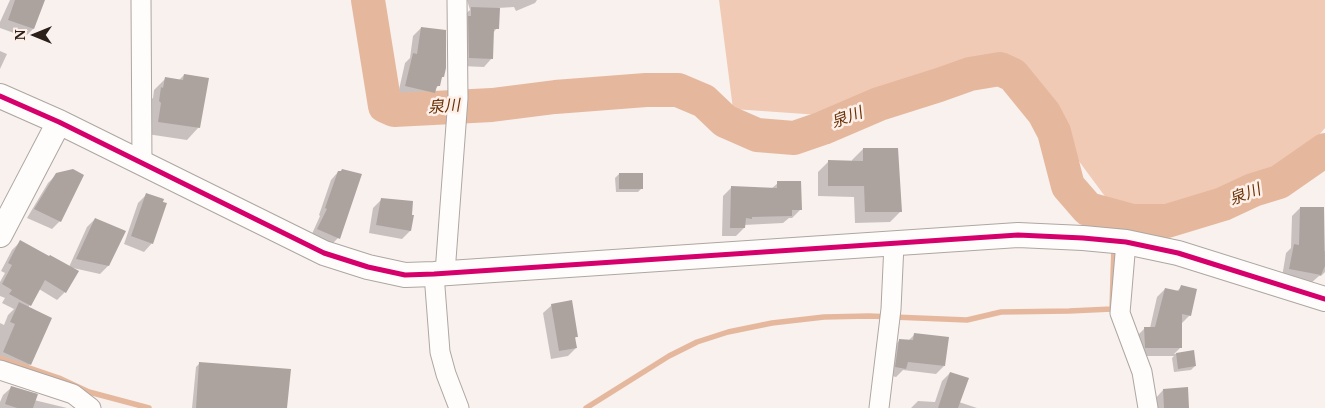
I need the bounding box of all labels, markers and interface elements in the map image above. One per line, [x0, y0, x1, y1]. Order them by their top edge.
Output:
north arrow [10, 10, 60, 60]
text: N [10, 29, 29, 41]
water label: 泉川 [427, 96, 461, 118]
water label: 泉川 [829, 104, 865, 132]
water label: 泉川 [1227, 180, 1263, 210]

